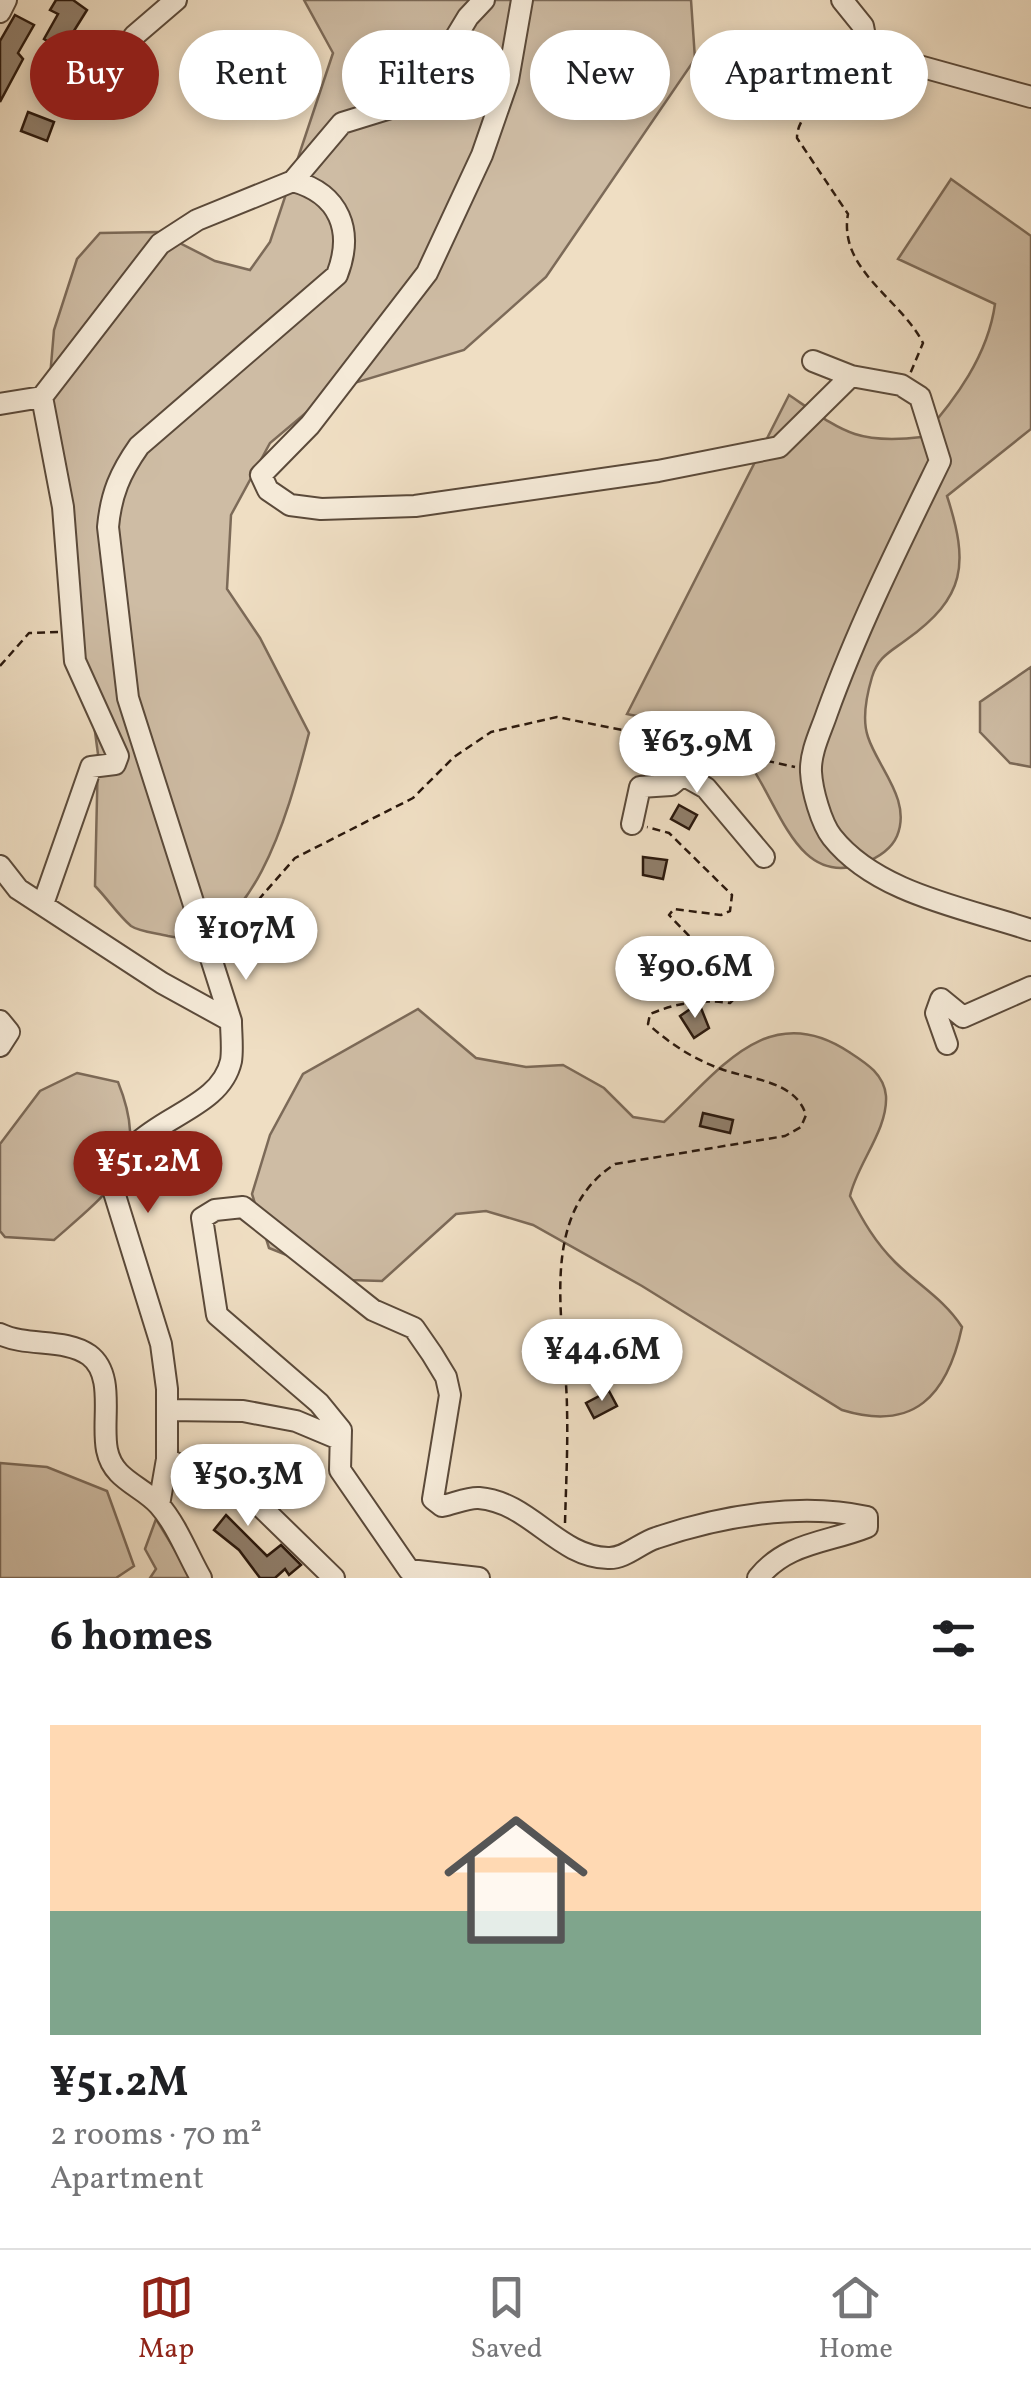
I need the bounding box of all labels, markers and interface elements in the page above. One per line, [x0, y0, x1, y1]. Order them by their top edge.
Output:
chip: Buy [30, 30, 159, 120]
chip: Rent [179, 30, 322, 120]
chip: Filters [342, 30, 510, 120]
chip: New [530, 30, 670, 120]
chip: Apartment [690, 30, 928, 120]
pin: ¥63.9M [616, 711, 778, 796]
text: ¥63.9M [641, 721, 753, 765]
pin: ¥107M [176, 898, 316, 983]
text: ¥107M [196, 908, 296, 952]
pin: ¥90.6M [614, 936, 776, 1021]
text: ¥90.6M [637, 946, 753, 990]
pin: ¥51.2M [67, 1131, 229, 1216]
text: ¥51.2M [95, 1141, 201, 1185]
pin: ¥44.6M [521, 1319, 683, 1404]
text: ¥44.6M [544, 1329, 660, 1373]
pin: ¥50.3M [167, 1444, 329, 1529]
text: ¥50.3M [193, 1454, 303, 1498]
text: 6 homes [50, 1609, 213, 1668]
icon: filters [926, 1611, 981, 1666]
icon: home [426, 1790, 606, 1970]
text: ¥51.2M [50, 2055, 188, 2114]
text: 2 rooms · 70 m² [50, 2114, 262, 2158]
text: Apartment [50, 2158, 204, 2202]
tab: Map [138, 2270, 194, 2369]
tab: Saved [470, 2270, 543, 2369]
tab: Home [819, 2270, 893, 2369]

